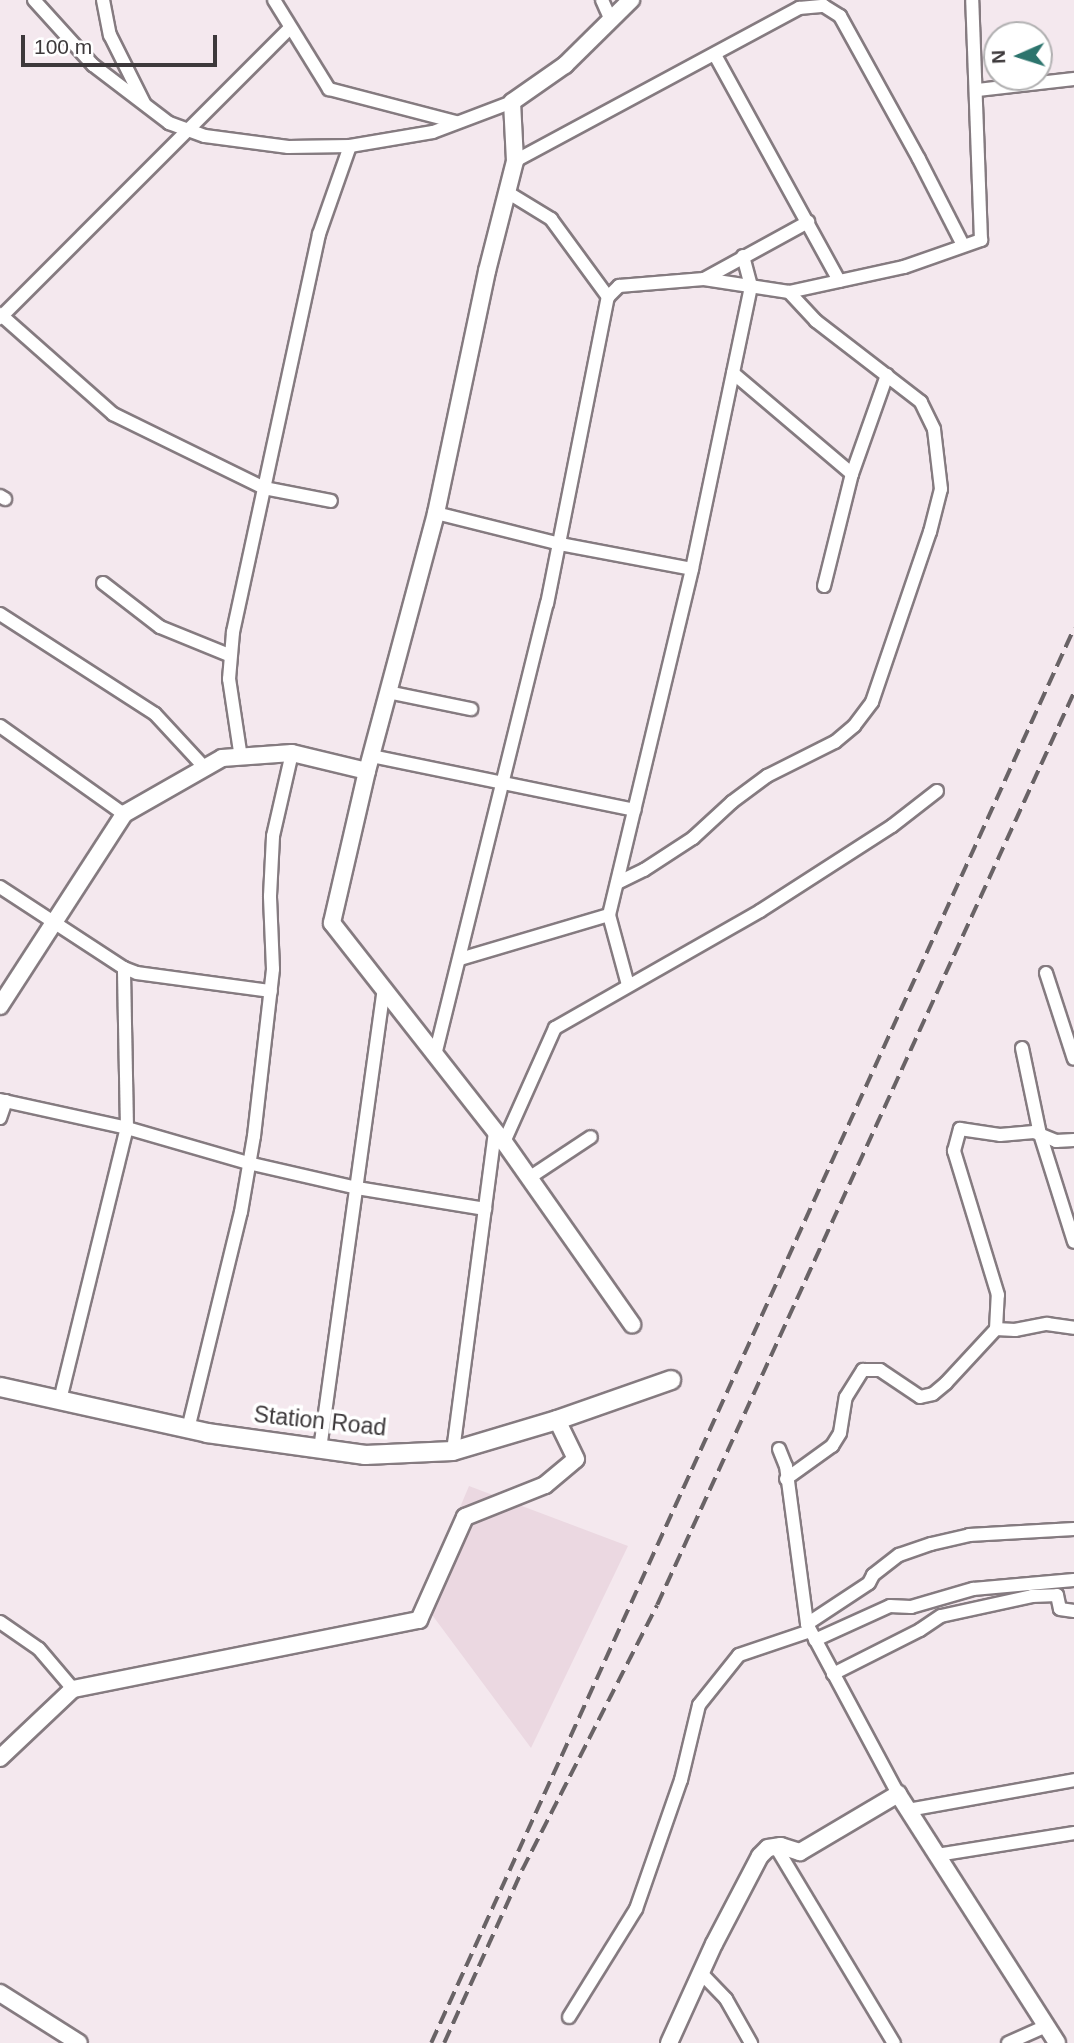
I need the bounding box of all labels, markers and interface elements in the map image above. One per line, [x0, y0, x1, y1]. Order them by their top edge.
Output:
scale bar [24, 21, 220, 65]
north arrow [983, 21, 1053, 91]
text: 100 m [34, 35, 92, 58]
text: N [988, 50, 1009, 64]
street label: Station Road [252, 1400, 388, 1442]

